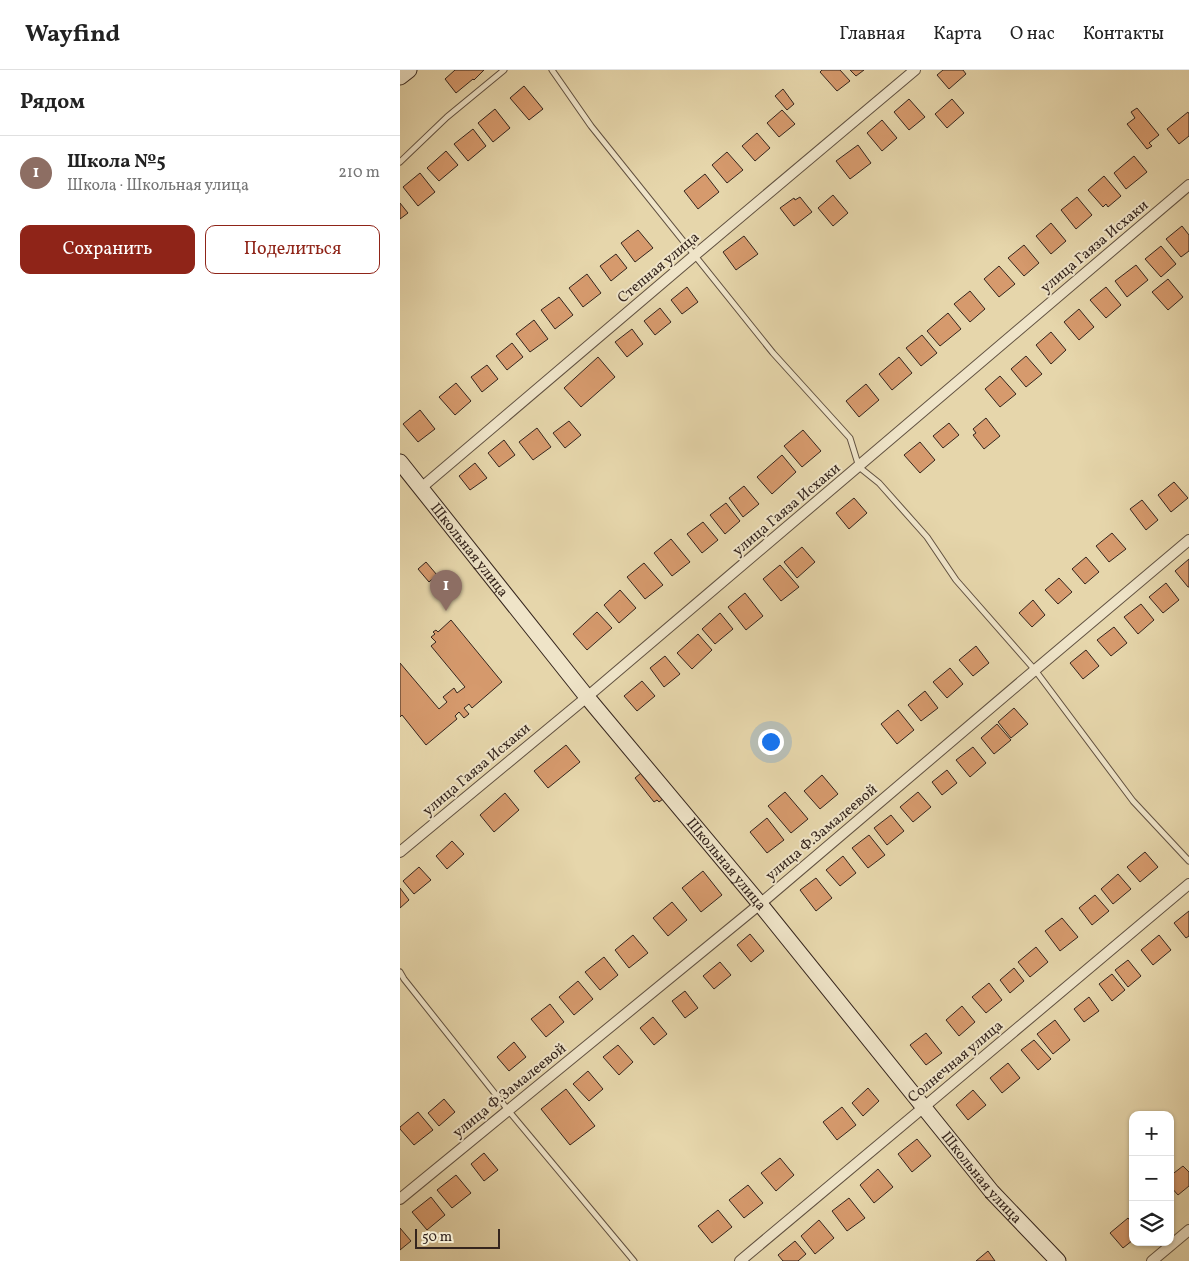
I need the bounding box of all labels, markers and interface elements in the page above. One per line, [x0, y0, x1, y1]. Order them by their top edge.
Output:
text: Wayfind [25, 18, 120, 52]
text: Главная [839, 22, 905, 47]
text: Карта [933, 22, 982, 47]
text: О нас [1010, 22, 1055, 47]
text: Контакты [1083, 22, 1164, 47]
text: Рядом [20, 88, 85, 117]
text: Школа №5 [67, 149, 166, 175]
text: 1 [33, 162, 39, 184]
text: 210 m [338, 162, 380, 184]
text: Школа · Школьная улица [67, 175, 249, 197]
street label: улица Гаяза Исхаки [1037, 196, 1153, 299]
button: Сохранить [20, 225, 195, 274]
button: Поделиться [205, 225, 380, 274]
street label: Степная улица [613, 228, 705, 309]
street label: улица Гаяза Исхаки [729, 459, 845, 562]
street label: Школьная улица [424, 499, 513, 602]
pin: 1 [430, 570, 462, 611]
street label: улица Гаяза Исхаки [419, 719, 535, 822]
your location [758, 729, 784, 755]
street label: улица Ф.Замалеевой [761, 780, 883, 886]
street label: Школьная улица [680, 814, 770, 916]
street label: Солнечная улица [904, 1016, 1008, 1108]
street label: улица Ф.Замалеевой [449, 1039, 571, 1144]
map controls [1129, 1111, 1174, 1246]
button: + [1129, 1111, 1174, 1156]
street label: Школьная улица [935, 1128, 1026, 1229]
button: − [1129, 1156, 1174, 1201]
button: layers [1129, 1201, 1174, 1246]
scale bar [415, 1226, 500, 1249]
text: 50 m [422, 1228, 452, 1247]

